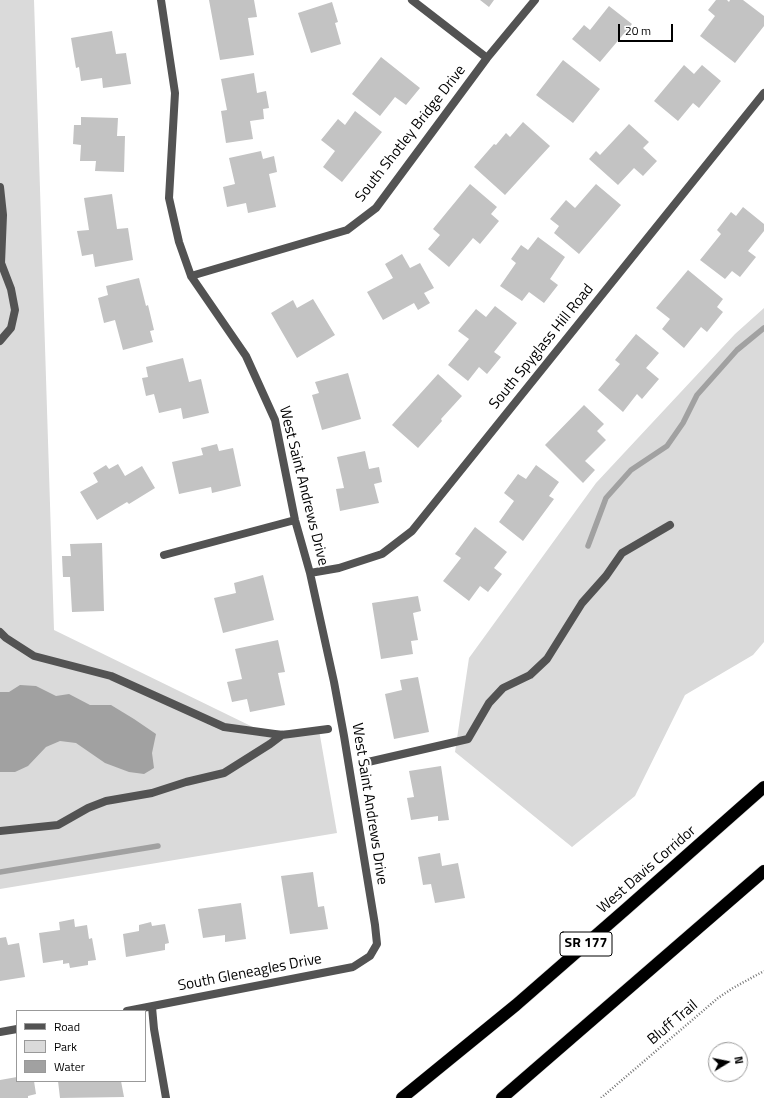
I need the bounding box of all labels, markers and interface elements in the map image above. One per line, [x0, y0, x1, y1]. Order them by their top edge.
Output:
scale bar [620, 16, 675, 42]
text: 20 m [625, 21, 651, 40]
street label: South Shotley Bridge Drive [352, 62, 470, 206]
street label: South Spyglass Hill Road [486, 281, 598, 413]
street label: West Saint Andrews Drive [274, 404, 332, 568]
street label: West Saint Andrews Drive [347, 722, 391, 886]
street label: West Davis Corridor [594, 822, 700, 918]
road number: SR 177 [560, 932, 612, 956]
street label: South Gleneagles Drive [177, 950, 323, 996]
street label: Bluff Trail [644, 997, 702, 1049]
legend [16, 1010, 146, 1082]
text: Road [54, 1017, 80, 1036]
text: Park [54, 1037, 77, 1056]
north arrow [708, 1042, 748, 1082]
text: N [730, 1055, 747, 1065]
text: Water [54, 1057, 85, 1076]

